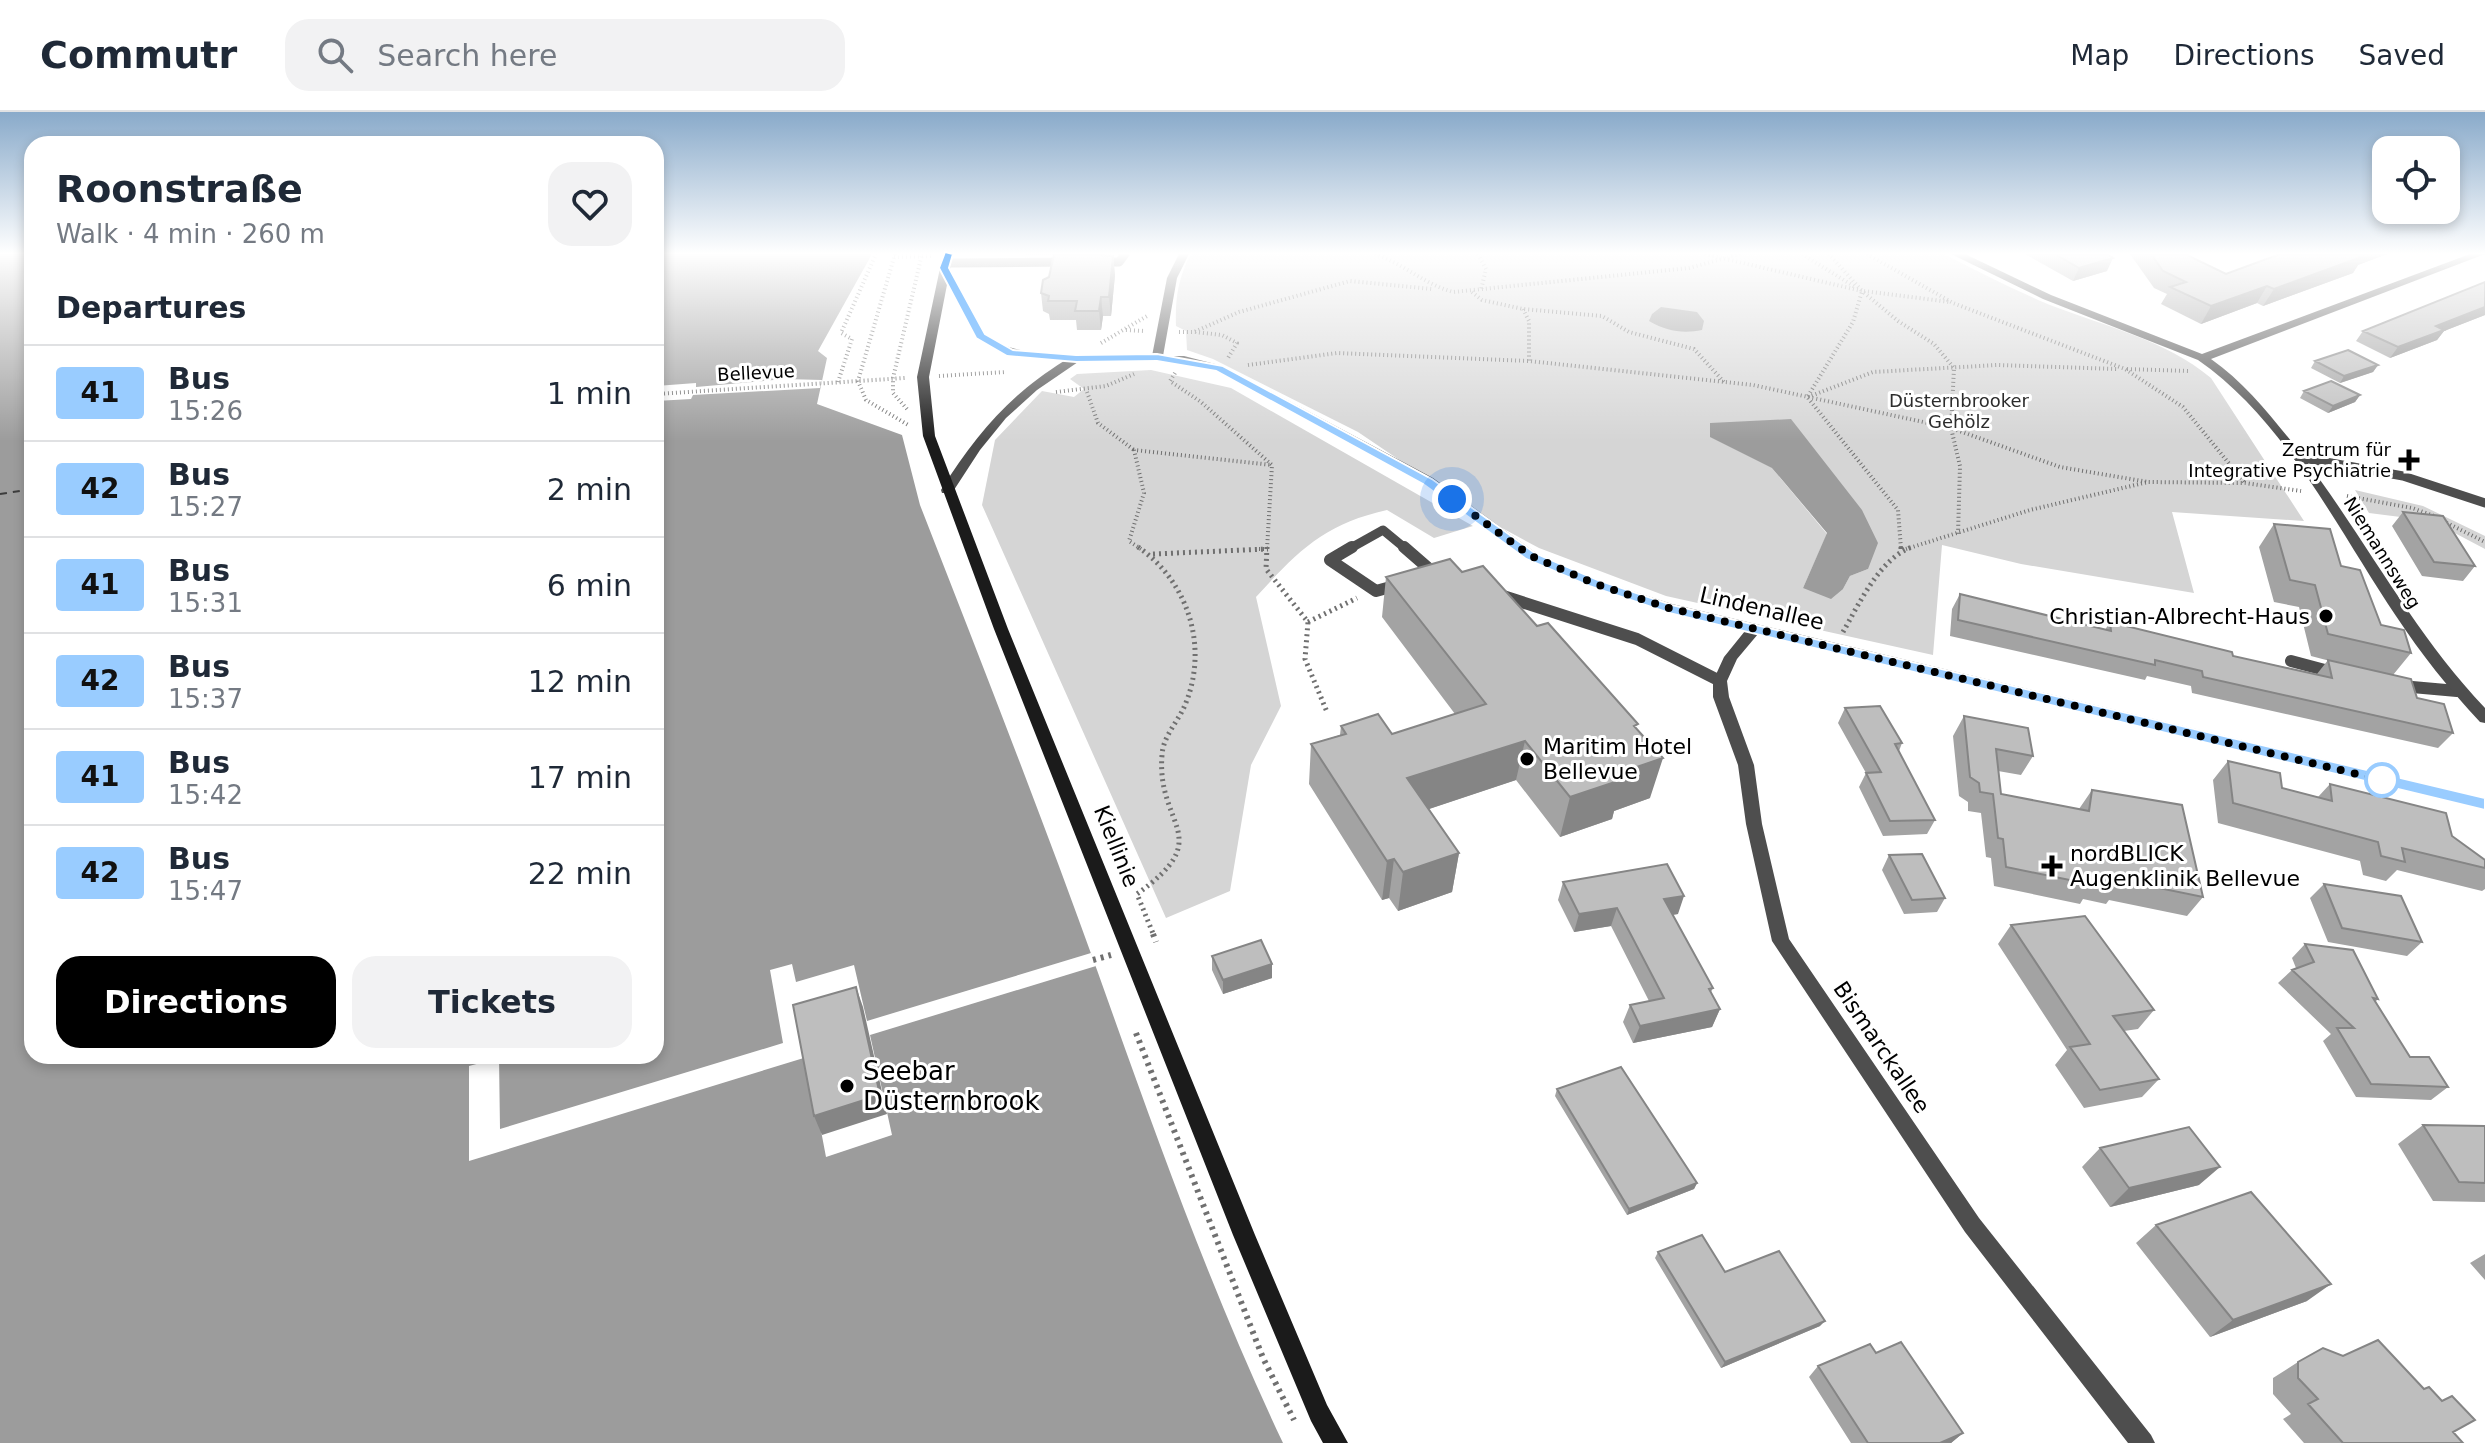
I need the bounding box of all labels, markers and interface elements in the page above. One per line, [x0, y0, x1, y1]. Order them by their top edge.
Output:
search box [285, 19, 845, 91]
text: Commutr [40, 33, 237, 77]
icon: search [313, 33, 357, 77]
text: Search here [377, 38, 557, 73]
text: Map [2070, 39, 2129, 72]
text: Directions [2173, 39, 2314, 72]
text: Saved [2358, 39, 2445, 72]
map controls [2372, 136, 2460, 224]
button: locate [2372, 136, 2460, 224]
button: heart [548, 162, 632, 246]
text: Roonstraße [56, 167, 303, 211]
text: Walk · 4 min · 260 m [56, 219, 325, 249]
text: Departures [56, 290, 246, 325]
street label: Bellevue [717, 360, 795, 385]
text: Bus [168, 361, 230, 396]
text: 41 [81, 376, 119, 409]
text: 1 min [547, 376, 632, 411]
park label: Düsternbrooker Gehölz [1889, 390, 2030, 432]
text: 15:26 [168, 396, 243, 426]
place label: Zentrum für Integrative Psychiatrie [2188, 439, 2392, 481]
marker: Zentrum für Integrative Psychiatrie [2398, 449, 2420, 471]
text: Bus [168, 457, 230, 492]
text: 42 [81, 472, 119, 505]
text: 2 min [547, 472, 632, 507]
your location [1432, 479, 1472, 519]
text: 15:27 [168, 492, 243, 522]
street label: Niemannsweg [2340, 493, 2425, 612]
text: Bus [168, 553, 230, 588]
text: 41 [81, 568, 119, 601]
text: 6 min [547, 568, 632, 603]
street label: Lindenallee [1697, 582, 1826, 635]
text: 15:31 [168, 588, 243, 618]
place label: Christian-Albrecht-Haus [2049, 604, 2310, 629]
marker: Christian-Albrecht-Haus [2317, 607, 2335, 625]
text: Bus [168, 649, 230, 684]
text: 42 [81, 664, 119, 697]
text: 12 min [528, 664, 632, 699]
text: 15:37 [168, 684, 243, 714]
place label: Maritim Hotel Bellevue [1543, 734, 1692, 784]
text: Bus [168, 745, 230, 780]
marker: Maritim Hotel Bellevue [1518, 750, 1536, 768]
text: 41 [81, 760, 119, 793]
text: 17 min [528, 760, 632, 795]
unlabelled marker [2365, 763, 2399, 797]
text: 15:42 [168, 780, 243, 810]
street label: Kiellinie [1089, 802, 1144, 891]
text: Bus [168, 841, 230, 876]
place label: nordBLICK Augenklinik Bellevue [2070, 841, 2300, 891]
marker: nordBLICK Augenklinik Bellevue [2041, 855, 2063, 877]
text: 42 [81, 856, 119, 889]
text: 22 min [528, 856, 632, 891]
text: 15:47 [168, 876, 243, 906]
button: Directions [56, 956, 336, 1048]
button: Tickets [352, 956, 632, 1048]
street label: Bismarckallee [1828, 977, 1935, 1118]
place label: Seebar Düsternbrook [863, 1056, 1039, 1116]
marker: Seebar Düsternbrook [838, 1077, 856, 1095]

